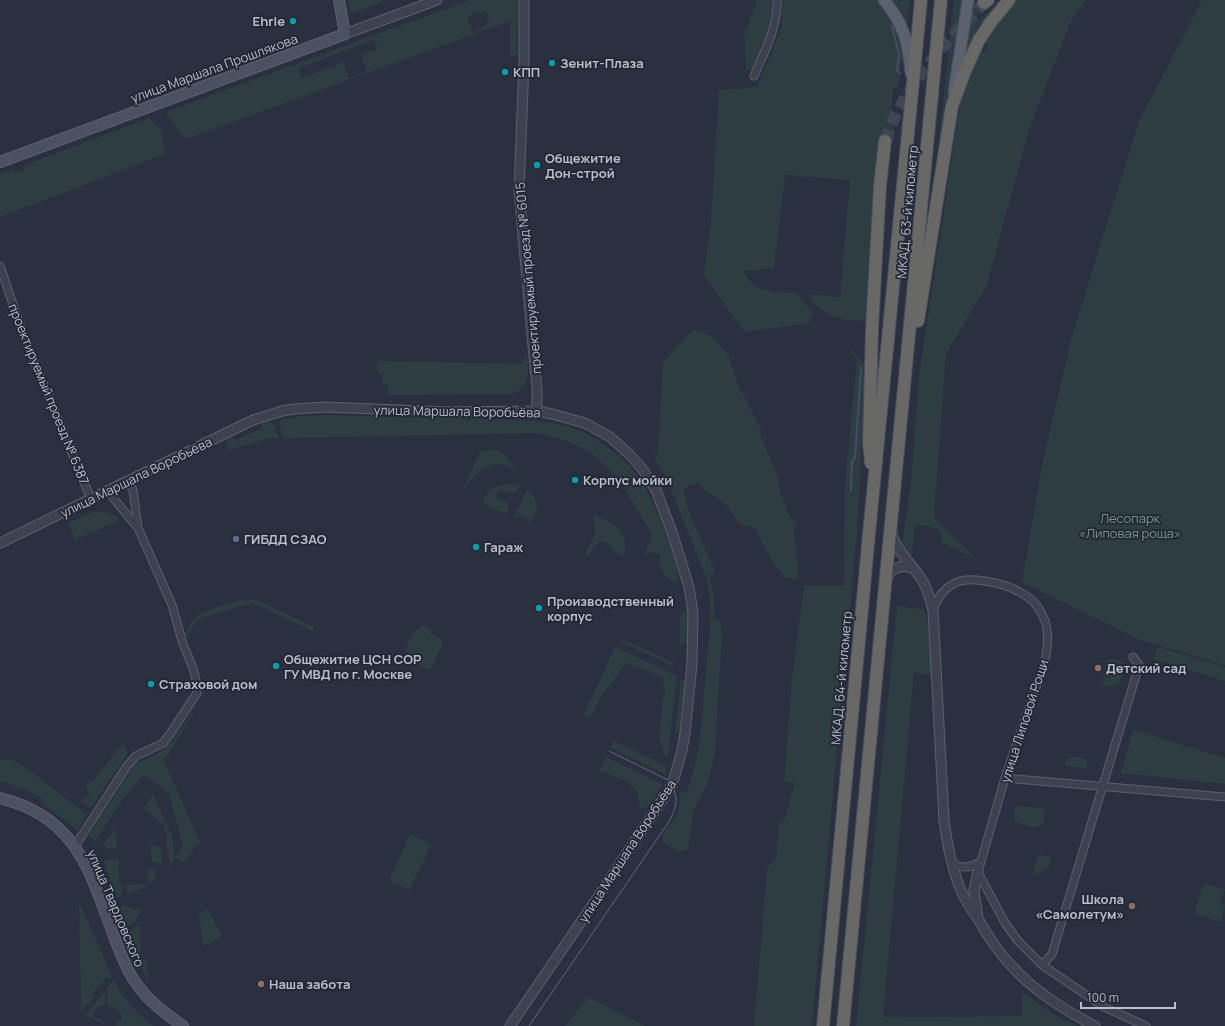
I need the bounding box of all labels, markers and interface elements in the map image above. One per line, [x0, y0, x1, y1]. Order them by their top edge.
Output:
place label: Ehrle [253, 12, 285, 30]
marker: Ehrle [288, 16, 298, 26]
street label: улица Маршала Прошлякова [128, 29, 300, 107]
place label: Зенит-Плаза [560, 54, 644, 72]
marker: Зенит-Плаза [547, 58, 557, 68]
place label: КПП [513, 63, 540, 81]
marker: КПП [500, 67, 510, 77]
street label: МКАД, 63-й километр [892, 144, 922, 279]
place label: Общежитие Дон-строй [545, 149, 621, 182]
marker: Общежитие Дон-строй [532, 160, 542, 170]
street label: проектируемый проезд № 6015 [511, 181, 545, 375]
street label: проектируемый проезд № 6387 [4, 301, 94, 487]
street label: улица Маршала Воробьёва [373, 401, 541, 421]
street label: улица Маршала Воробьёва [57, 432, 215, 522]
place label: Корпус мойки [583, 471, 672, 489]
marker: Корпус мойки [570, 475, 580, 485]
park label: Лесопарк «Липовая роща» [1079, 509, 1181, 542]
place label: ГИБДД СЗАО [244, 530, 327, 548]
marker: ГИБДД СЗАО [231, 534, 241, 544]
place label: Гараж [484, 538, 523, 556]
marker: Гараж [471, 542, 481, 552]
place label: Производственный корпус [547, 592, 674, 625]
marker: Производственный корпус [534, 603, 544, 613]
street label: МКАД, 64-й километр [826, 610, 856, 746]
place label: Общежитие ЦСН СОР ГУ МВД по г. Москве [284, 650, 421, 683]
street label: улица Липовой Рощи [996, 657, 1052, 785]
place label: Детский сад [1106, 659, 1186, 677]
marker: Общежитие ЦСН СОР ГУ МВД по г. Москве [271, 661, 281, 671]
marker: Детский сад [1093, 663, 1103, 673]
place label: Страховой дом [159, 675, 257, 693]
marker: Страховой дом [146, 679, 156, 689]
street label: улица Маршала Воробьёва [574, 776, 680, 926]
street label: улица Твардовского [83, 846, 149, 970]
place label: Школа «Самолетум» [1035, 890, 1124, 923]
marker: Школа «Самолетум» [1127, 901, 1137, 911]
place label: Наша забота [269, 975, 350, 993]
marker: Наша забота [256, 979, 266, 989]
scale bar [1081, 984, 1175, 1010]
text: 100 m [1087, 989, 1119, 1006]

